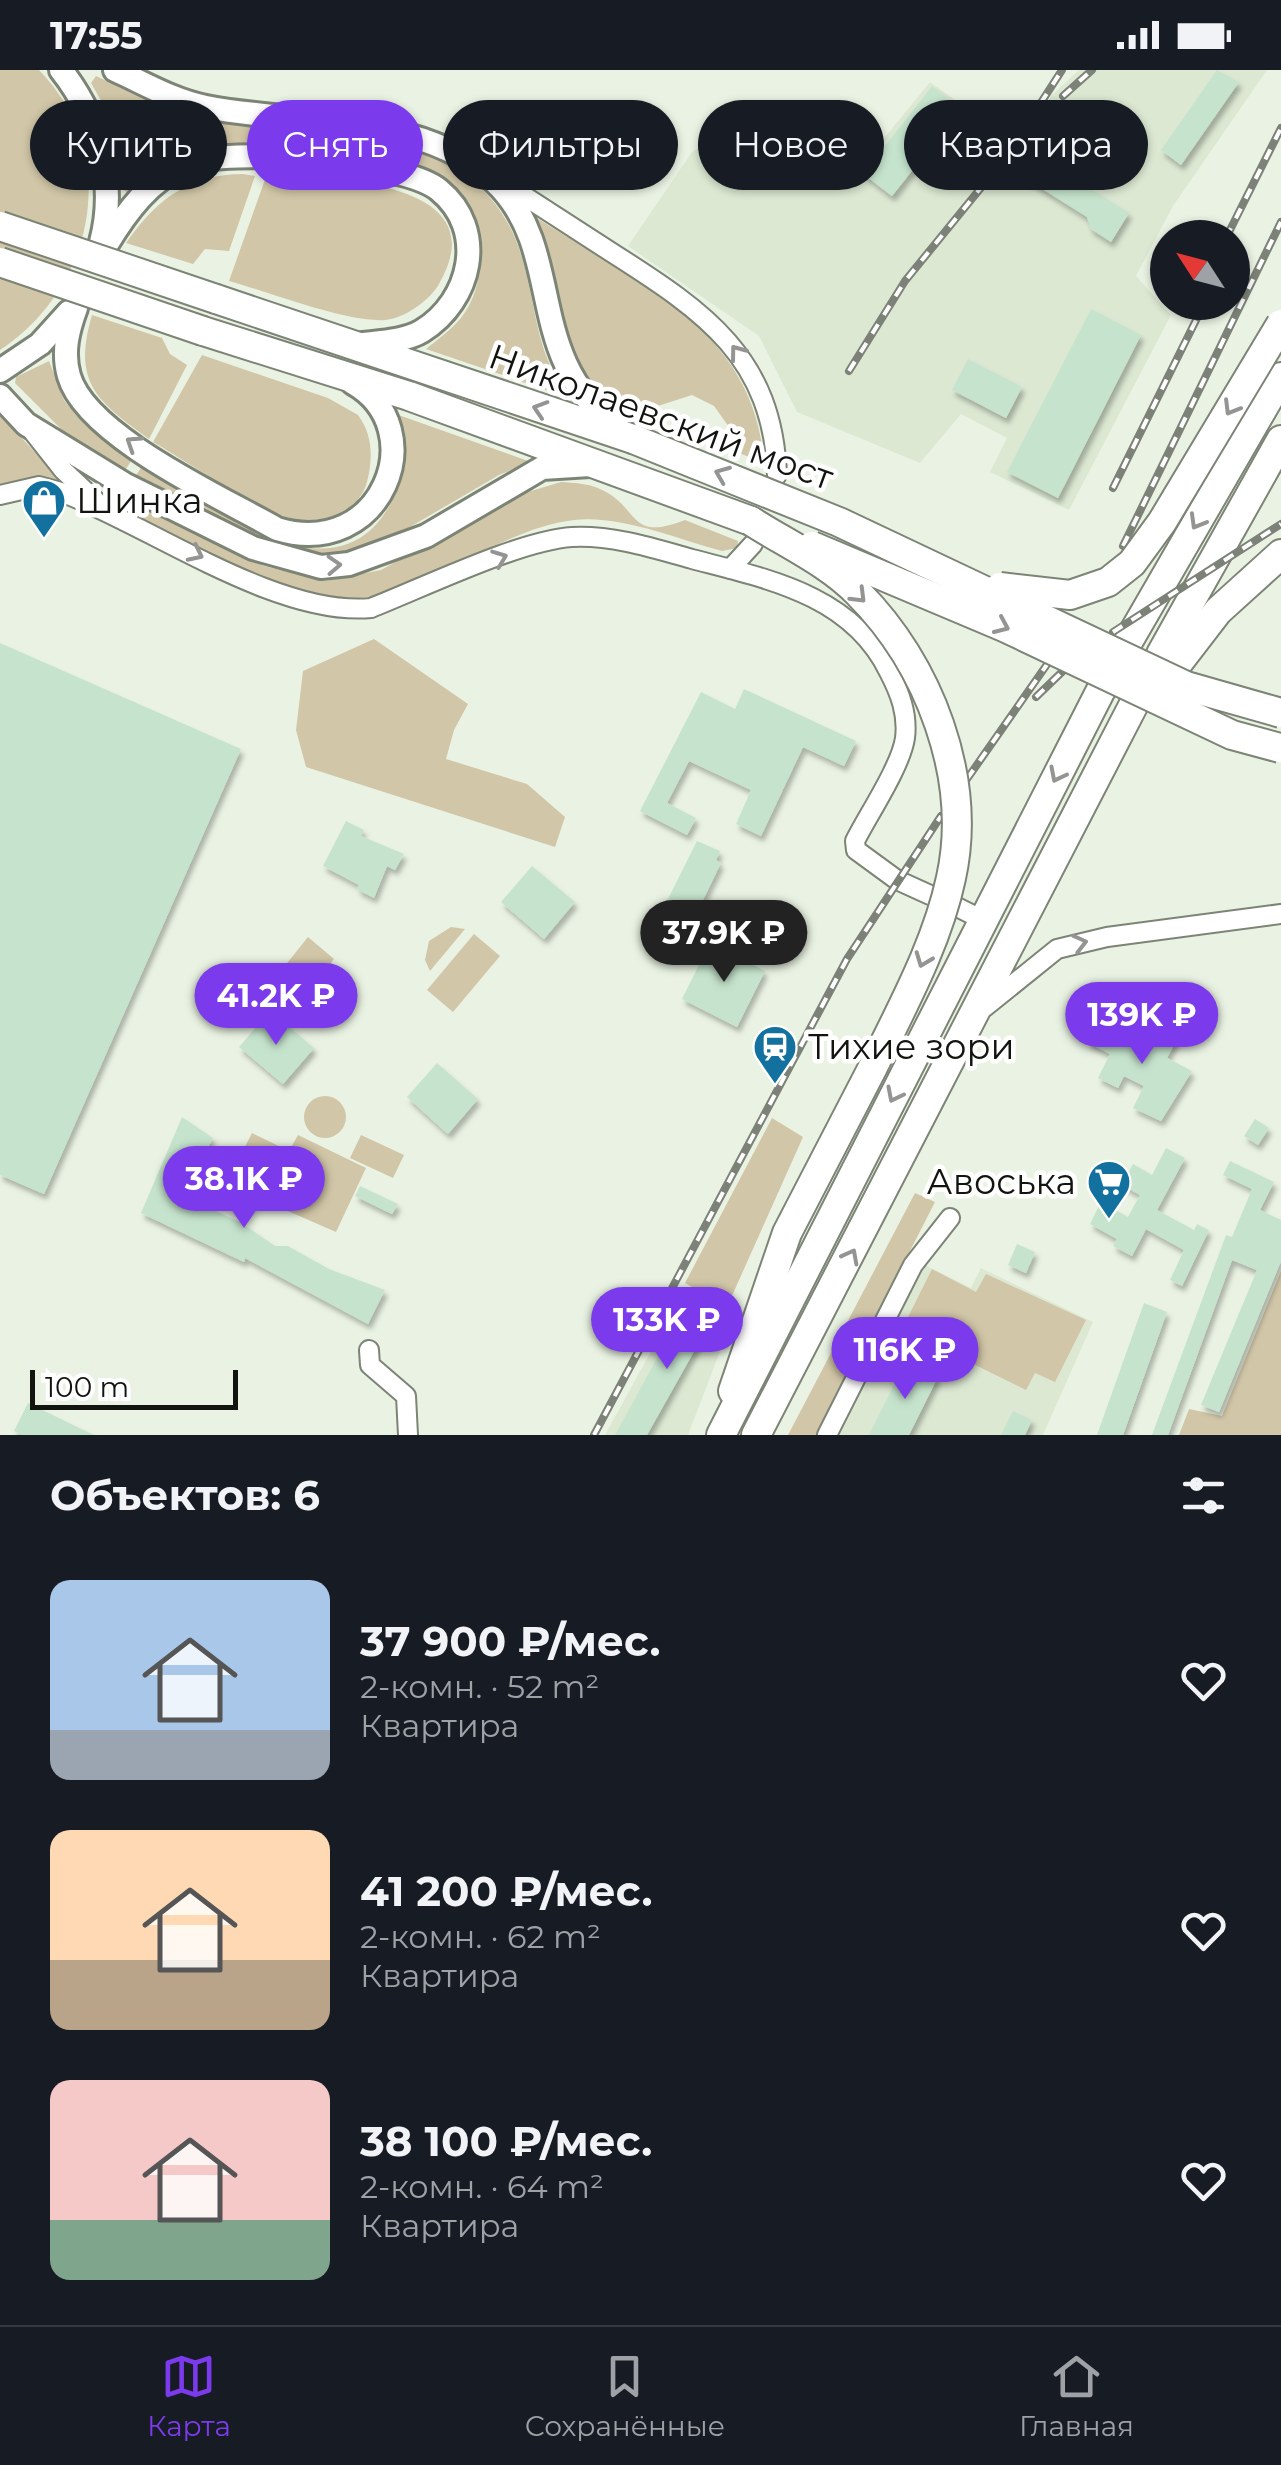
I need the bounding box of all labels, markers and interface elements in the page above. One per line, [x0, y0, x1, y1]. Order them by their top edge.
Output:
text: 17:55 [50, 12, 143, 59]
chip: Купить [30, 100, 227, 190]
chip: Снять [247, 100, 423, 190]
chip: Фильтры [443, 100, 678, 190]
chip: Новое [698, 100, 884, 190]
chip: Квартира [904, 100, 1148, 190]
north arrow [1150, 220, 1250, 320]
map controls [1150, 220, 1250, 320]
street label: Николаевский мост [483, 334, 840, 499]
one-way arrow [732, 345, 749, 363]
one-way arrow [1224, 397, 1243, 415]
one-way arrow [532, 401, 549, 421]
one-way arrow [126, 437, 145, 455]
one-way arrow [714, 466, 732, 486]
shop icon: Шинка [21, 478, 67, 539]
place label: Шинка [76, 479, 202, 522]
one-way arrow [1189, 511, 1209, 529]
one-way arrow [185, 541, 203, 561]
one-way arrow [490, 550, 507, 570]
one-way arrow [326, 555, 342, 576]
one-way arrow [847, 585, 865, 603]
one-way arrow [992, 614, 1010, 634]
one-way arrow [1050, 764, 1069, 782]
pin: 37.9K ₽ [632, 900, 816, 985]
text: 37.9K ₽ [662, 913, 786, 952]
one-way arrow [1071, 934, 1088, 955]
one-way arrow [914, 950, 934, 967]
pin: 41.2K ₽ [184, 963, 368, 1048]
text: 41.2K ₽ [217, 976, 335, 1015]
pin: 139K ₽ [1061, 982, 1223, 1067]
text: 139K ₽ [1087, 995, 1197, 1034]
station icon: Тихие зори [752, 1024, 798, 1085]
place label: Тихие зори [808, 1025, 1015, 1068]
one-way arrow [887, 1085, 906, 1103]
pin: 38.1K ₽ [152, 1146, 336, 1231]
text: 38.1K ₽ [185, 1159, 303, 1198]
supermarket icon: Авоська [1086, 1159, 1132, 1220]
place label: Авоська [927, 1160, 1076, 1203]
one-way arrow [838, 1248, 858, 1266]
pin: 133K ₽ [586, 1287, 748, 1372]
text: 133K ₽ [613, 1300, 721, 1339]
pin: 116K ₽ [824, 1317, 986, 1402]
text: 116K ₽ [853, 1330, 957, 1369]
scale bar [30, 1365, 238, 1410]
text: 100 m [45, 1370, 129, 1404]
icon: filters [1176, 1468, 1231, 1523]
text: Объектов: 6 [50, 1469, 320, 1521]
text: 37 900 ₽/мес. [360, 1615, 661, 1667]
icon: home [130, 1620, 250, 1740]
icon: heart [1176, 1653, 1231, 1708]
text: 2-комн. · 52 m² [360, 1667, 599, 1706]
text: Квартира [360, 1706, 519, 1745]
text: 41 200 ₽/мес. [360, 1865, 652, 1917]
icon: home [130, 1870, 250, 1990]
icon: heart [1176, 1903, 1231, 1958]
text: 2-комн. · 62 m² [360, 1917, 601, 1956]
text: Квартира [360, 1956, 519, 1995]
text: 38 100 ₽/мес. [360, 2115, 652, 2167]
icon: home [130, 2120, 250, 2240]
icon: heart [1176, 2153, 1231, 2208]
text: 2-комн. · 64 m² [360, 2167, 604, 2206]
text: Квартира [360, 2206, 519, 2245]
tab: Карта [147, 2349, 231, 2443]
tab: Сохранённые [525, 2349, 725, 2443]
tab: Главная [1019, 2349, 1134, 2443]

